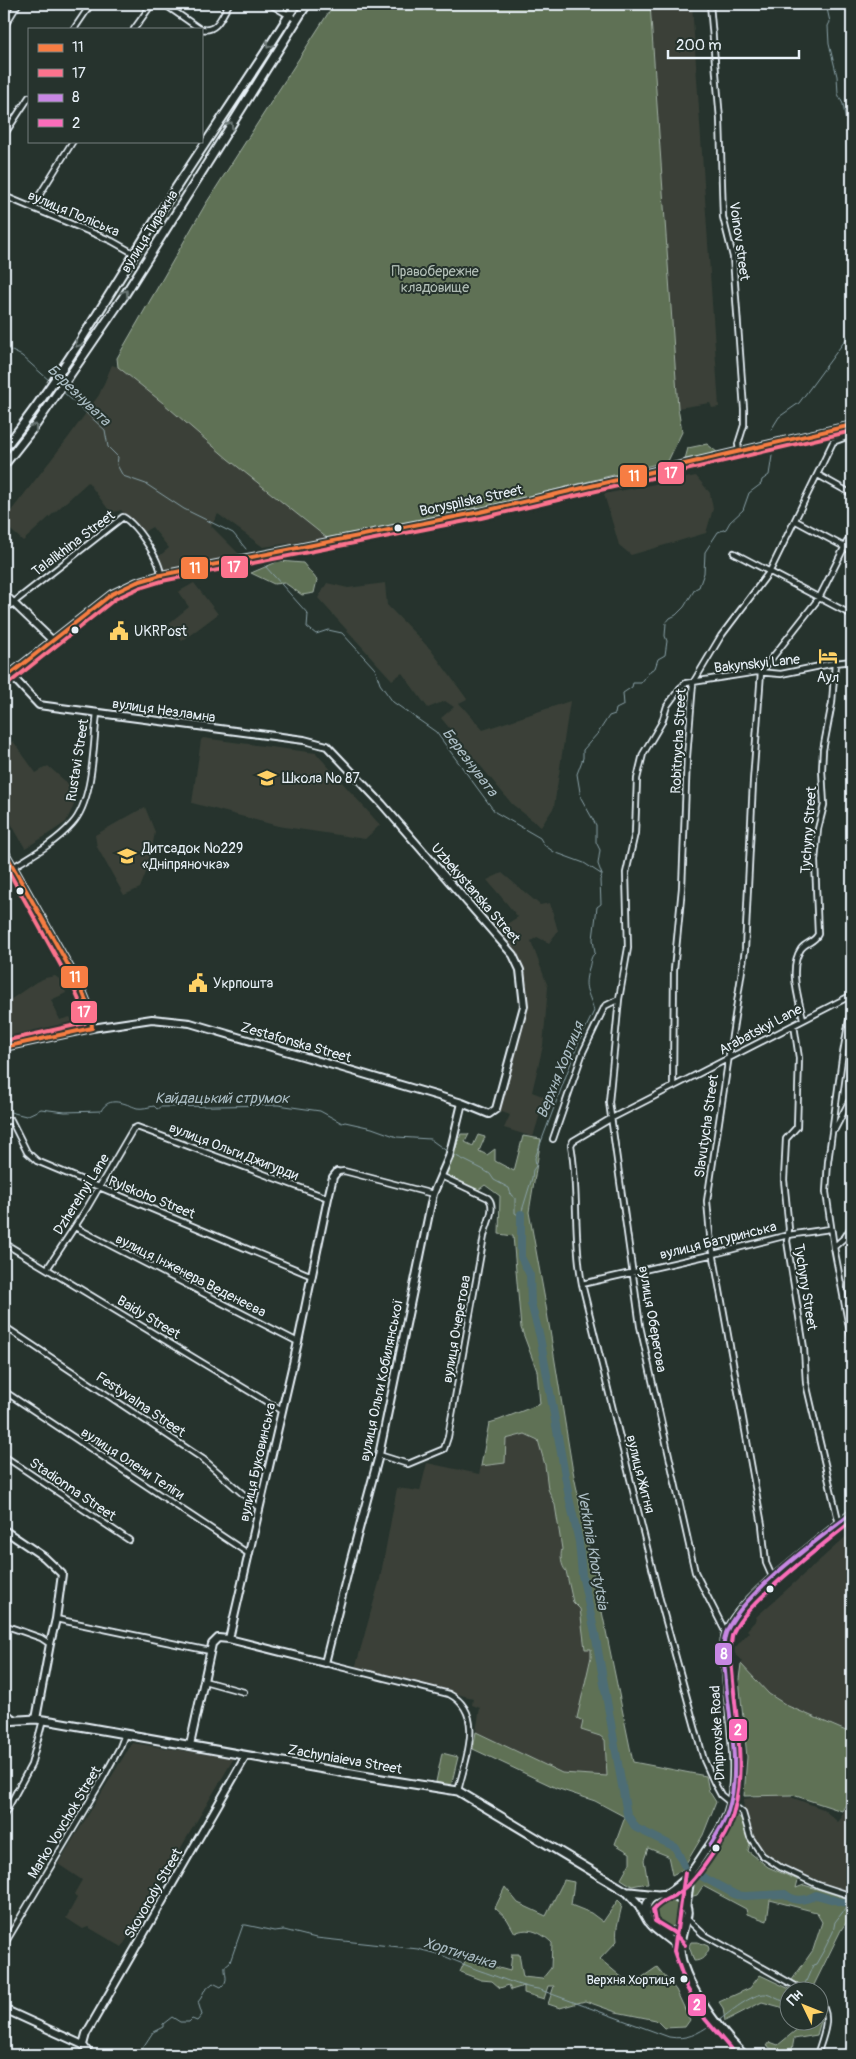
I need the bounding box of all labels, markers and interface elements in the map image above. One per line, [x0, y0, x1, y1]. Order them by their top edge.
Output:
legend [28, 28, 202, 142]
scale bar [668, 28, 800, 60]
text: 200 m [676, 36, 721, 55]
text: 11 [72, 38, 84, 57]
one-way arrow [266, 40, 276, 49]
text: 17 [72, 64, 86, 83]
text: 8 [72, 88, 80, 107]
text: 2 [72, 114, 80, 133]
one-way arrow [224, 122, 233, 131]
street label: вулиця Поліська [25, 187, 122, 240]
street label: вулиця Тиражна [117, 187, 182, 276]
street label: Voinov street [726, 201, 753, 282]
park label: Правобережне кладовище [391, 263, 479, 296]
one-way arrow [119, 289, 129, 298]
one-way arrow [74, 338, 84, 347]
water label: Березнувата [43, 360, 115, 431]
one-way arrow [28, 423, 37, 433]
line badge: 17 [657, 461, 685, 485]
line badge: 11 [619, 464, 648, 488]
text: 17 [665, 465, 678, 482]
text: 11 [629, 468, 639, 485]
street label: Boryspilska Street [418, 481, 524, 520]
street label: Talalikhina Street [28, 506, 118, 580]
unlabelled marker [393, 523, 403, 533]
line badge: 17 [220, 555, 249, 579]
line badge: 11 [180, 556, 209, 580]
text: 17 [228, 559, 241, 576]
text: 11 [190, 560, 200, 577]
public building icon: UKRPost [108, 620, 130, 642]
place label: UKRPost [134, 623, 187, 640]
unlabelled marker [70, 625, 80, 635]
hotel icon: Аул [817, 645, 839, 667]
street label: Bakynskyi Lane [713, 651, 801, 676]
place label: Аул [817, 669, 839, 686]
street label: Robitnycha Street [667, 688, 690, 794]
street label: вулиця Незламна [111, 695, 217, 726]
street label: Rustavi Street [63, 717, 92, 803]
water label: Березнувата [438, 724, 502, 801]
school or university icon: Школа № 87 [256, 767, 278, 789]
place label: Школа № 87 [282, 770, 360, 787]
street label: Tychyny Street [797, 785, 820, 874]
place label: Дитсадок №229 «Дніпряночка» [141, 840, 243, 873]
street label: Uzbekystanska Street [427, 840, 524, 947]
school or university icon: Дитсадок №229 «Дніпряночка» [116, 845, 138, 867]
unlabelled marker [15, 886, 25, 896]
line badge: 11 [60, 965, 89, 989]
text: 11 [70, 969, 80, 986]
public building icon: Укрпошта [187, 972, 209, 994]
place label: Укрпошта [213, 975, 273, 992]
line badge: 17 [70, 1000, 98, 1024]
street label: Arabatskyi Lane [716, 1000, 805, 1058]
text: 17 [78, 1004, 91, 1021]
water label: Верхня Хортиця [533, 1017, 589, 1121]
street label: Zestafonska Street [239, 1019, 354, 1067]
street label: Slavutycha Street [691, 1073, 722, 1179]
water label: Кайдацький струмок [155, 1089, 290, 1108]
street label: вулиця Ольги Джигурди [167, 1119, 301, 1184]
street label: Dzherelnyi Lane [50, 1150, 113, 1238]
street label: Rylskoho Street [106, 1172, 198, 1223]
street label: вулиця Батуринська [658, 1218, 778, 1263]
street label: вулиця Інженера Веденеєва [113, 1230, 269, 1321]
street label: Tychyny Street [790, 1242, 821, 1332]
street label: вулиця Оберегова [635, 1264, 670, 1374]
street label: вулиця Очеретова [439, 1274, 474, 1384]
street label: Baidy Street [114, 1292, 184, 1343]
street label: вулиця Ольги Кобилянської [356, 1297, 407, 1463]
street label: Festyvalna Street [93, 1368, 189, 1441]
street label: вулиця Буковинська [236, 1401, 279, 1523]
street label: вулиця Олени Теліги [78, 1424, 188, 1503]
street label: вулиця Житня [623, 1433, 658, 1515]
street label: Stadionna Street [26, 1454, 119, 1525]
water label: Verkhnia Khortytsia [573, 1489, 613, 1612]
unlabelled marker [765, 1584, 775, 1594]
line badge: 8 [714, 1642, 733, 1666]
text: 8 [720, 1646, 728, 1663]
street label: Dniprovske Road [707, 1685, 728, 1781]
line badge: 2 [728, 1718, 748, 1742]
text: 2 [734, 1722, 742, 1739]
street label: Zachyniaieva Street [286, 1741, 404, 1778]
street label: Marko Vovchok Street [24, 1763, 105, 1882]
unlabelled marker [711, 1843, 721, 1853]
street label: Skovorody Street [121, 1845, 186, 1941]
water label: Хортичанка [422, 1934, 499, 1974]
place label: Верхня Хортиця [587, 1972, 675, 1988]
marker: Верхня Хортиця [679, 1974, 689, 1984]
north arrow [778, 1982, 828, 2032]
text: Пн [783, 1986, 806, 2009]
line badge: 2 [687, 1993, 707, 2017]
text: 2 [693, 1997, 701, 2014]

